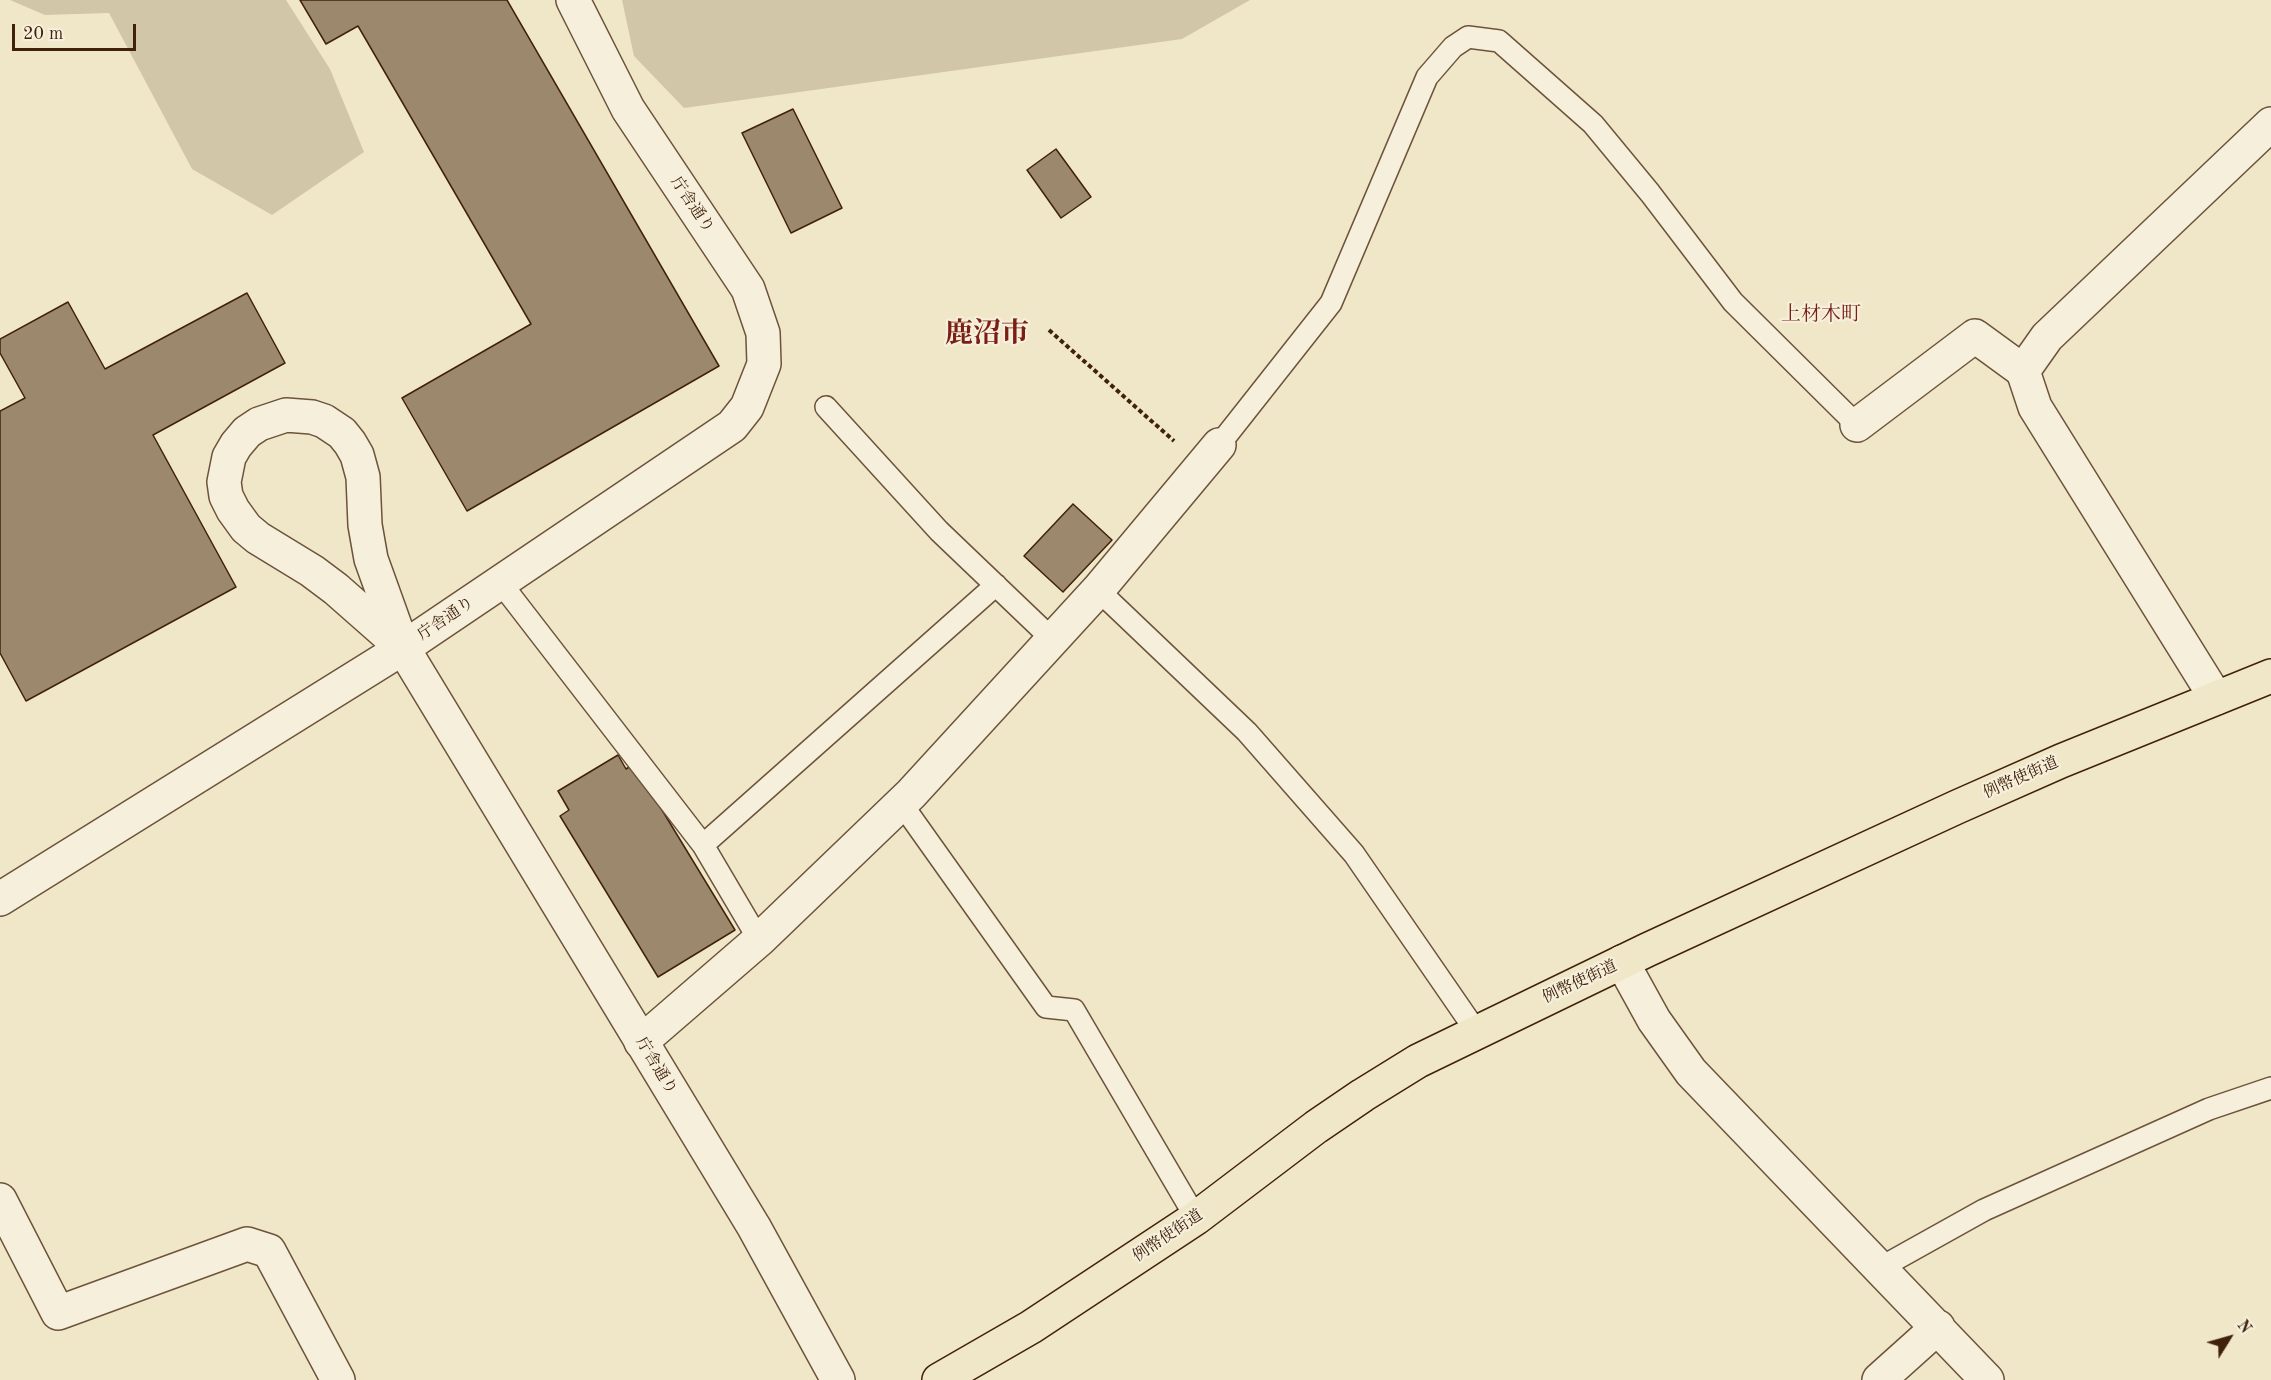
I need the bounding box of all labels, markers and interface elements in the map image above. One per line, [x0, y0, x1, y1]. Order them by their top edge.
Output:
scale bar [15, 12, 140, 50]
text: 20 m [23, 25, 63, 43]
street label: 庁舎通り [666, 173, 718, 237]
district label: 上材木町 [1781, 303, 1861, 327]
district label: 鹿沼市 [945, 318, 1029, 352]
street label: 庁舎通り [414, 593, 478, 645]
street label: 例幣使街道 [1981, 753, 2061, 803]
street label: 例幣使街道 [1540, 956, 1620, 1008]
street label: 庁舎通り [631, 1034, 681, 1098]
street label: 例幣使街道 [1129, 1206, 1207, 1266]
north arrow [2199, 1308, 2259, 1368]
text: N [2233, 1317, 2253, 1337]

